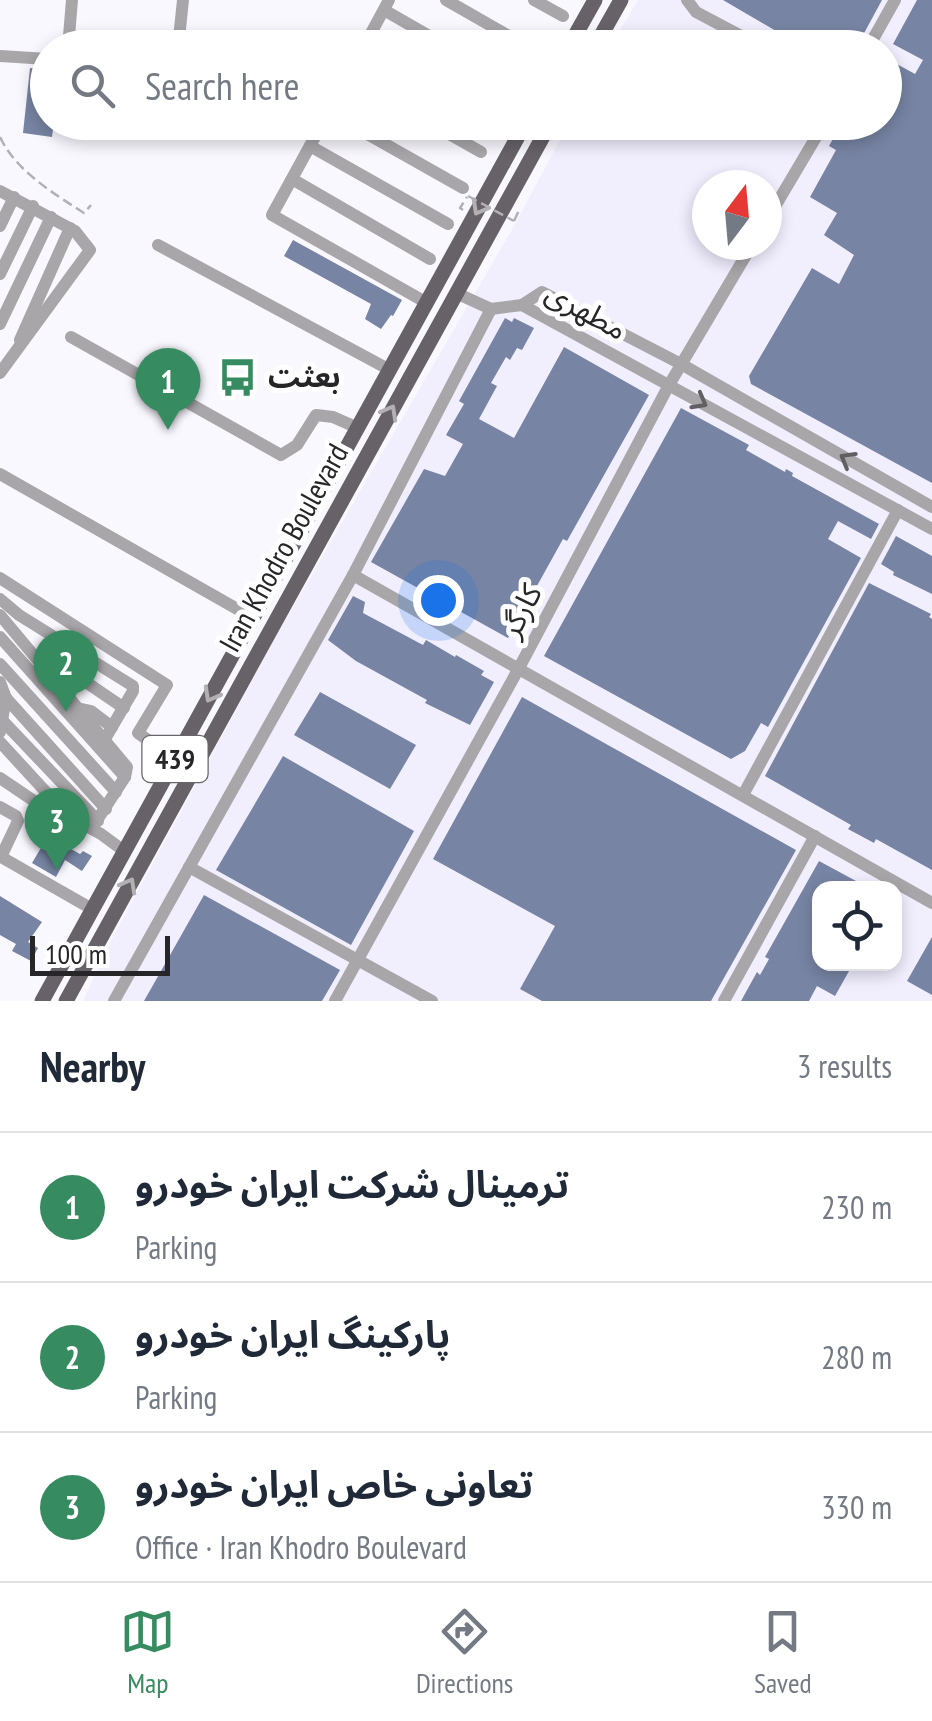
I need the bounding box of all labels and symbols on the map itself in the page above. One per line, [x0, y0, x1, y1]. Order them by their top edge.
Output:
north arrow [692, 170, 782, 260]
one-way arrow [472, 197, 492, 215]
street label: مطهری [539, 272, 634, 348]
pin: 1 [136, 348, 200, 430]
bus stop icon: بعثت [217, 356, 259, 398]
place label: بعثت [268, 356, 341, 395]
one-way arrow [690, 390, 708, 409]
one-way arrow [377, 405, 397, 423]
street label: Iran Khodro Boulevard [209, 436, 356, 658]
one-way arrow [840, 452, 858, 471]
your location [413, 575, 464, 626]
street label: کارگر [489, 576, 550, 645]
pin: 2 [34, 630, 98, 712]
one-way arrow [203, 684, 223, 702]
road number: 439 [142, 736, 208, 782]
pin: 3 [24, 788, 90, 870]
one-way arrow [117, 877, 137, 895]
scale bar [30, 931, 170, 976]

